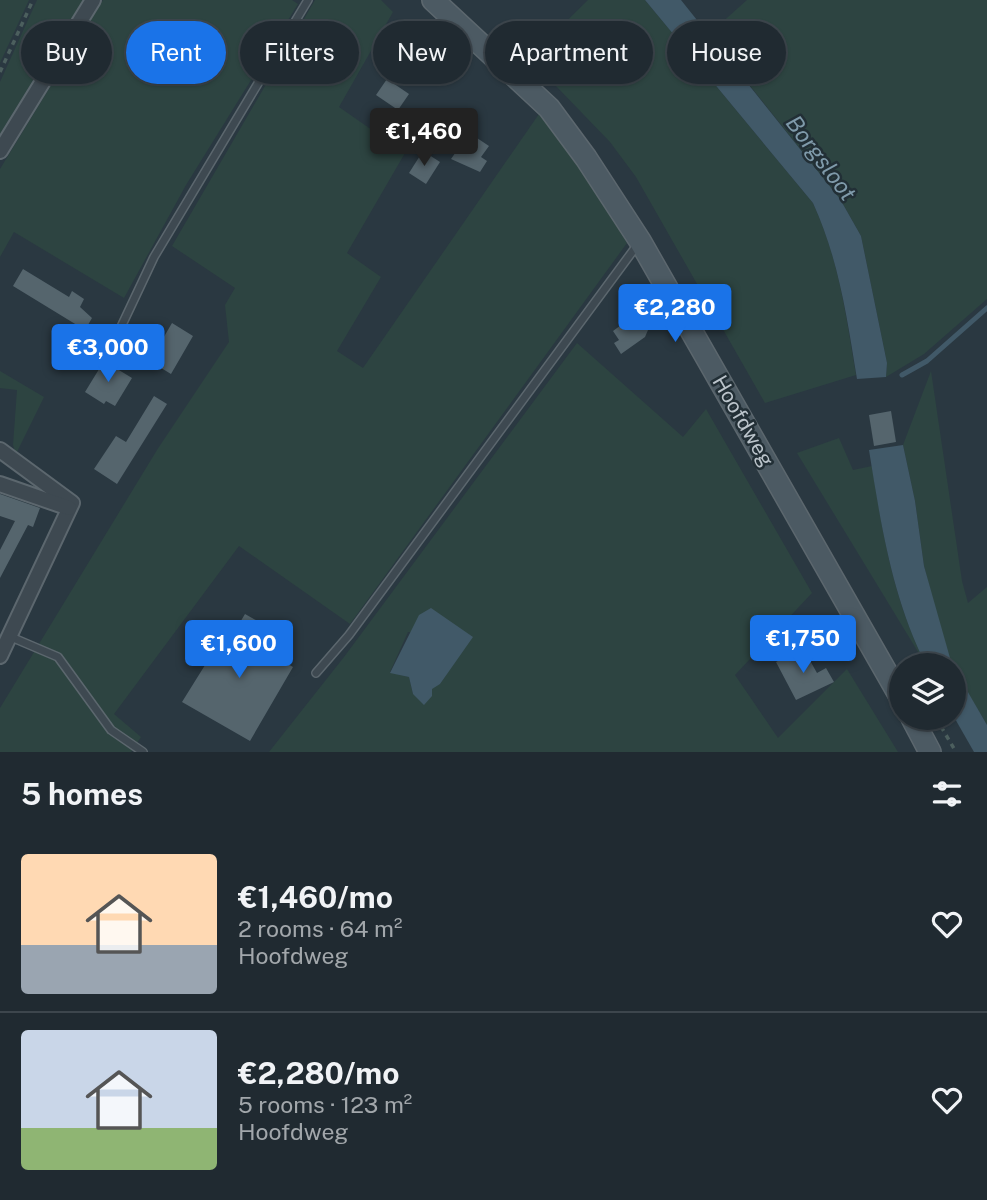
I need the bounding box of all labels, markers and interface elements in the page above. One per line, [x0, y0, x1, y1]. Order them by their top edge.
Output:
chip: Buy [21, 21, 112, 84]
chip: Rent [126, 21, 226, 84]
chip: Filters [240, 21, 359, 84]
chip: New [373, 21, 471, 84]
chip: Apartment [485, 21, 653, 84]
chip: House [667, 21, 786, 84]
pin: €1,460 [367, 108, 481, 168]
water label: Borgsloot [781, 110, 862, 206]
text: €1,460 [386, 117, 462, 144]
pin: €2,280 [618, 284, 732, 344]
text: €2,280 [634, 293, 716, 320]
pin: €3,000 [51, 324, 165, 384]
text: €3,000 [68, 333, 148, 360]
street label: Hoofdweg [707, 371, 780, 471]
pin: €1,750 [746, 616, 860, 675]
pin: €1,600 [182, 620, 296, 680]
text: €1,750 [766, 624, 840, 651]
text: €1,600 [201, 629, 277, 656]
map controls [889, 653, 966, 730]
button: layers [889, 653, 966, 730]
icon: filters [928, 775, 966, 813]
text: 5 homes [21, 776, 143, 812]
text: €1,460/mo [238, 879, 393, 915]
icon: home [77, 882, 161, 966]
icon: heart [928, 905, 966, 943]
text: 2 rooms · 64 m² [238, 915, 402, 942]
text: Hoofdweg [238, 942, 349, 969]
text: €2,280/mo [238, 1055, 400, 1091]
icon: home [77, 1058, 161, 1142]
icon: heart [928, 1081, 966, 1119]
text: 5 rooms · 123 m² [238, 1091, 412, 1118]
text: Hoofdweg [238, 1118, 349, 1145]

